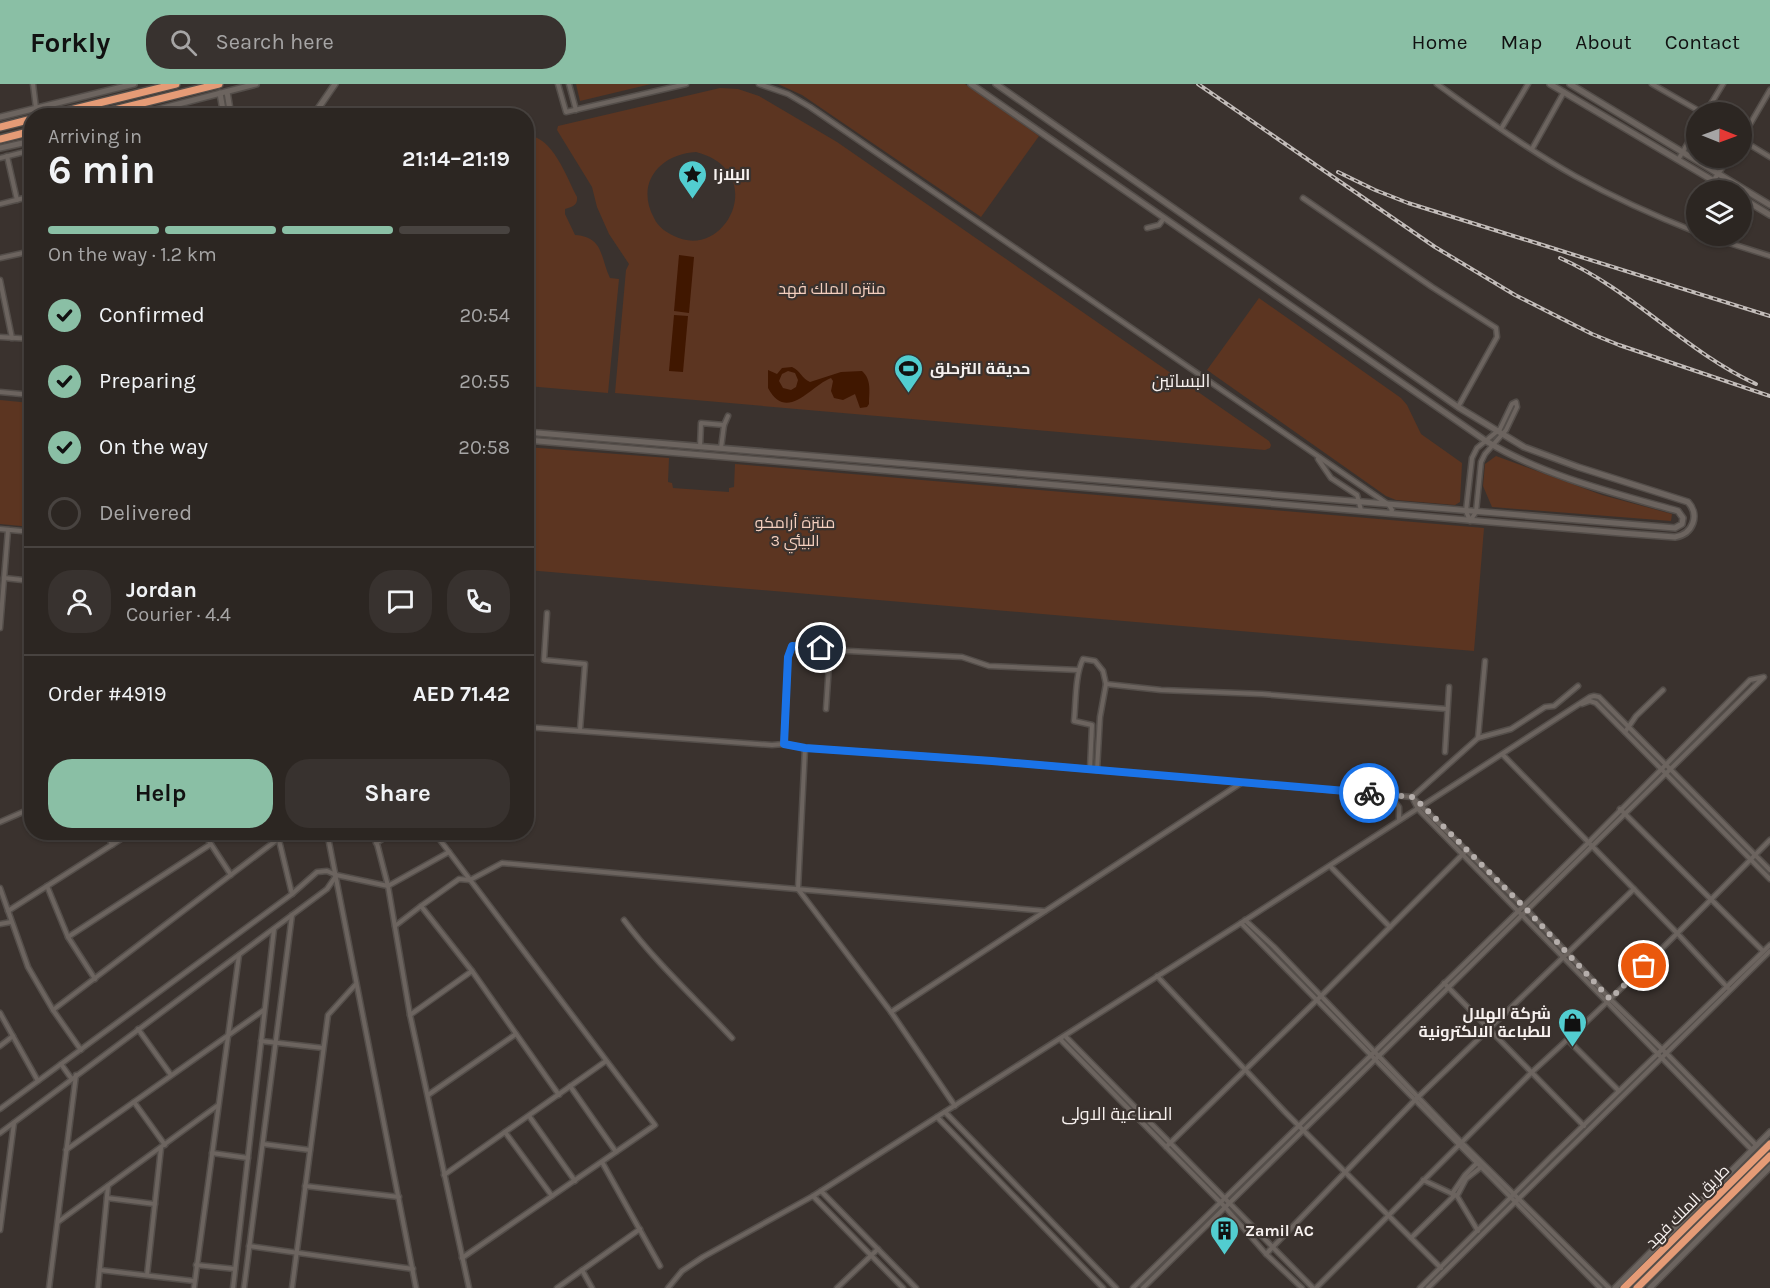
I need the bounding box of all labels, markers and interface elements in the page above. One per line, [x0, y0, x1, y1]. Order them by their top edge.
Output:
search box [146, 15, 566, 69]
text: Forkly [30, 26, 110, 59]
icon: search [167, 26, 200, 59]
text: Search here [215, 29, 334, 55]
text: Home [1412, 30, 1468, 54]
text: Map [1501, 30, 1542, 54]
text: About [1575, 30, 1632, 54]
text: Contact [1665, 30, 1740, 54]
north arrow [1686, 102, 1752, 168]
map controls [1686, 102, 1752, 246]
text: Arriving in [48, 125, 142, 148]
text: 21:14–21:19 [402, 146, 510, 172]
text: 6 min [48, 147, 156, 193]
place icon: البلازا [676, 158, 708, 200]
place label: البلازا [713, 165, 750, 184]
button: layers [1686, 180, 1752, 246]
text: On the way · 1.2 km [48, 243, 217, 266]
park label: منتزه الملك فهد [778, 279, 886, 299]
icon: check [48, 299, 81, 332]
text: Confirmed [99, 302, 205, 328]
text: 20:54 [459, 304, 510, 327]
sports icon: حديقة التزحلق [893, 352, 925, 394]
place label: حديقة التزحلق [930, 359, 1030, 378]
icon: check [48, 365, 81, 398]
text: Preparing [99, 368, 196, 394]
text: 20:55 [459, 370, 510, 393]
district label: البساتين [1152, 370, 1210, 392]
icon: check [48, 431, 81, 464]
text: On the way [99, 434, 208, 460]
text: 20:58 [458, 436, 510, 459]
text: Delivered [99, 500, 192, 526]
park label: منتزة أرامكو البيئي 3 [755, 513, 835, 554]
button: person [48, 570, 111, 633]
button: chat [369, 570, 432, 633]
button: phone [447, 570, 510, 633]
text: Jordan [126, 577, 197, 603]
text: Courier · 4.4 [126, 603, 231, 626]
pin [795, 622, 846, 673]
icon: home [804, 631, 837, 664]
text: Order #4919 [48, 681, 167, 707]
text: AED 71.42 [413, 681, 510, 707]
button: Help [48, 759, 273, 828]
button: Share [285, 759, 510, 828]
courier [1339, 763, 1399, 823]
icon: bike [1353, 777, 1386, 810]
pin [1618, 940, 1669, 991]
icon: bag [1627, 949, 1660, 982]
place label: شركة الهلال للطباعة الالكترونية [1419, 1004, 1551, 1041]
shop icon: شركة الهلال للطباعة الالكترونية [1556, 1006, 1588, 1048]
district label: الصناعية الاولى [1062, 1103, 1172, 1125]
street label: طريق الملك فهد [1642, 1161, 1734, 1253]
building icon: Zamil AC [1208, 1214, 1240, 1256]
place label: Zamil AC [1245, 1221, 1314, 1240]

